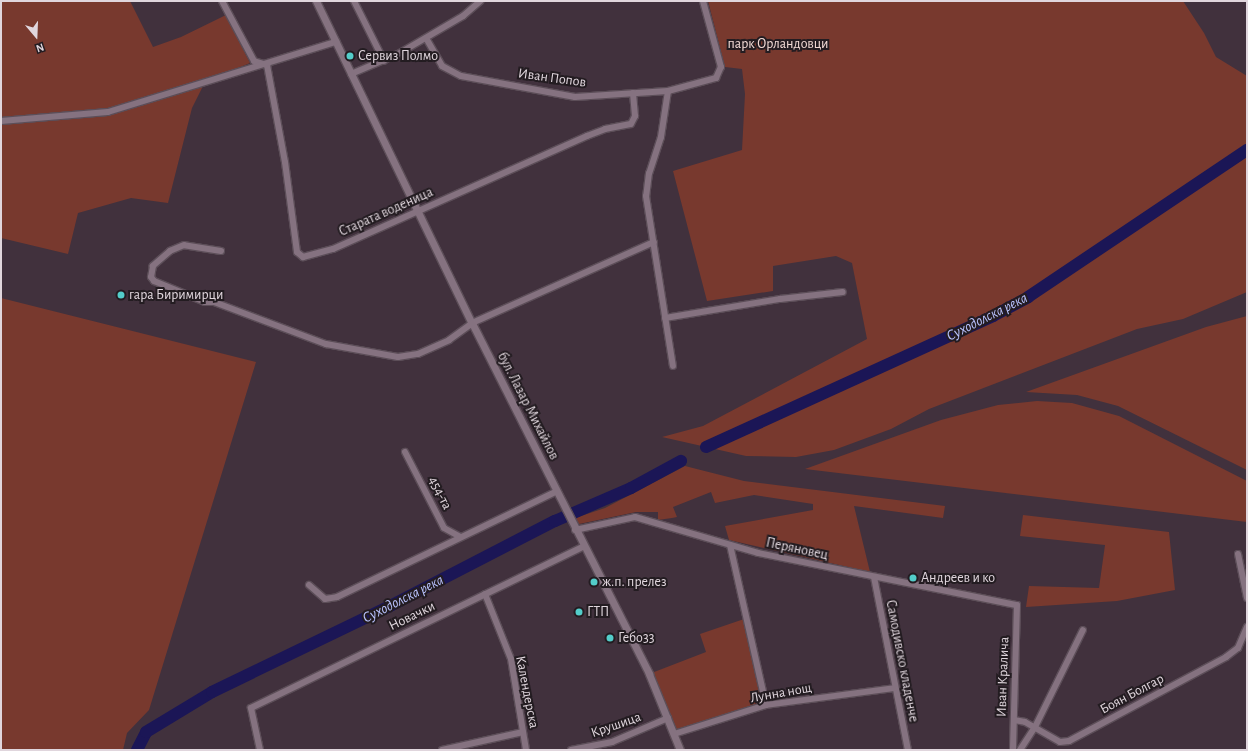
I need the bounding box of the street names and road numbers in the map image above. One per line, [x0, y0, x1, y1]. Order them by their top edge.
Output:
street label: Иван Попов [517, 65, 587, 91]
street label: Старата воденица [336, 184, 436, 240]
street label: бул. Лазар Михайлов [494, 349, 562, 463]
street label: 454-та [425, 474, 455, 512]
street label: Перяновец [764, 534, 830, 564]
street label: Новачки [386, 598, 438, 634]
street label: Самодивско кладенче [882, 598, 922, 724]
street label: Иван Кралича [993, 636, 1013, 718]
street label: Календерска [512, 654, 542, 730]
street label: Боян Болгар [1097, 670, 1167, 718]
street label: Лунна нощ [749, 679, 813, 707]
street label: Крушица [589, 709, 643, 741]

